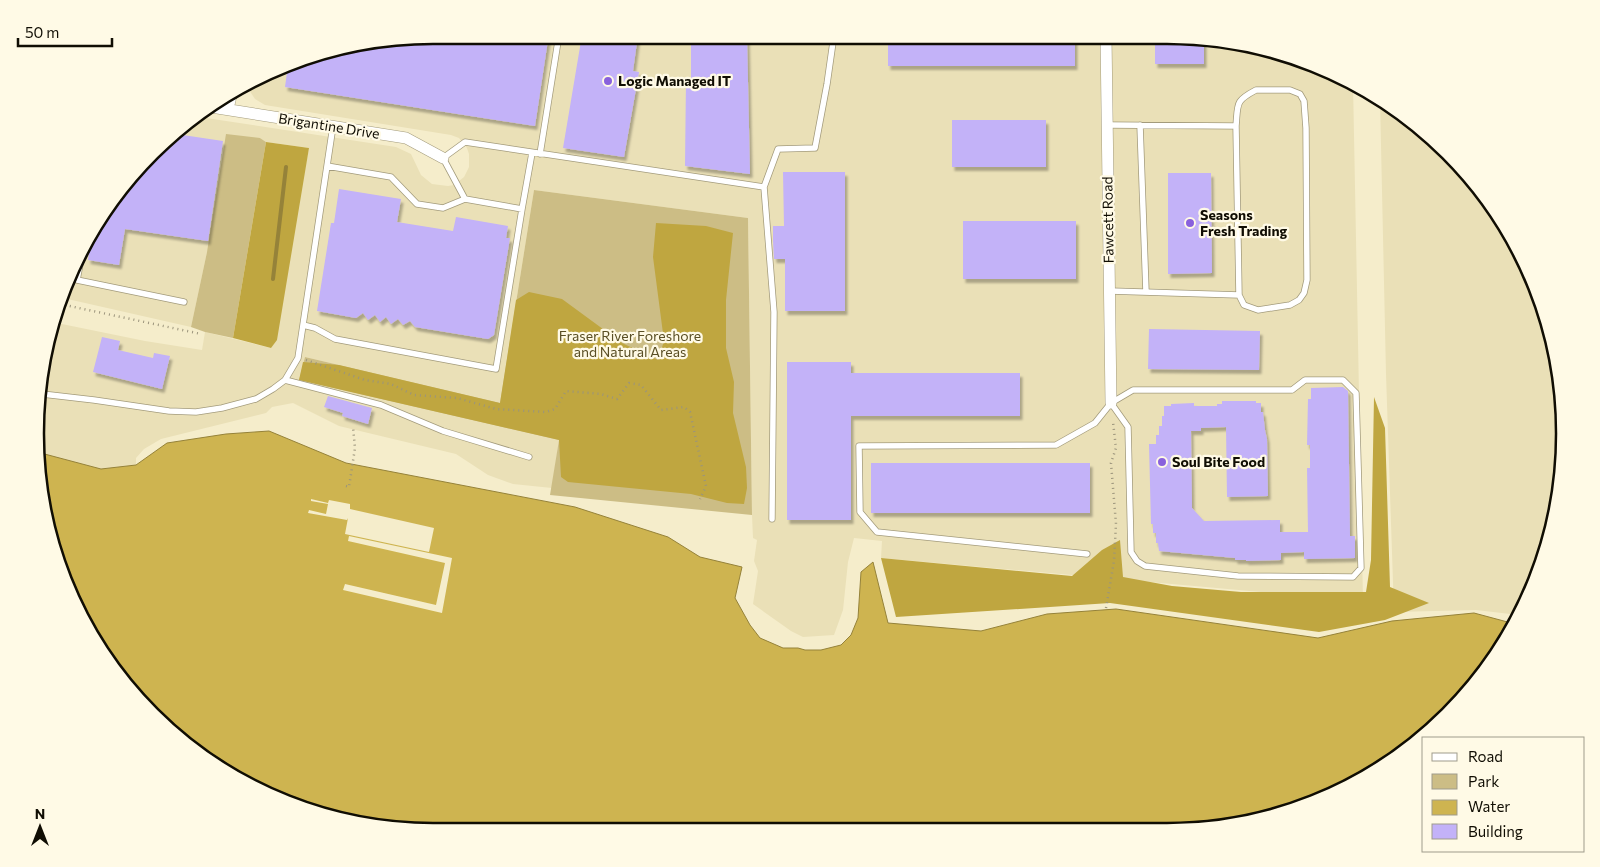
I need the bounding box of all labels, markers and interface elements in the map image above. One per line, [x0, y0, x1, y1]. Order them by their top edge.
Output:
scale bar [18, 15, 111, 47]
text: 50 m [25, 23, 59, 41]
place label: Logic Managed IT [618, 72, 731, 89]
marker: Logic Managed IT [602, 75, 614, 87]
street label: Brigantine Drive [277, 109, 381, 142]
street label: Fawcett Road [1098, 176, 1117, 264]
place label: Seasons Fresh Trading [1200, 206, 1288, 239]
marker: Seasons Fresh Trading [1184, 217, 1196, 229]
park label: Fraser River Foreshore and Natural Areas [559, 327, 701, 360]
place label: Soul Bite Food [1172, 453, 1265, 470]
marker: Soul Bite Food [1156, 456, 1168, 468]
legend [1422, 737, 1585, 852]
text: Road [1468, 747, 1503, 765]
text: Park [1468, 772, 1499, 790]
text: Water [1468, 797, 1510, 815]
north arrow [15, 802, 65, 852]
text: N [35, 805, 45, 822]
text: Building [1468, 822, 1523, 840]

